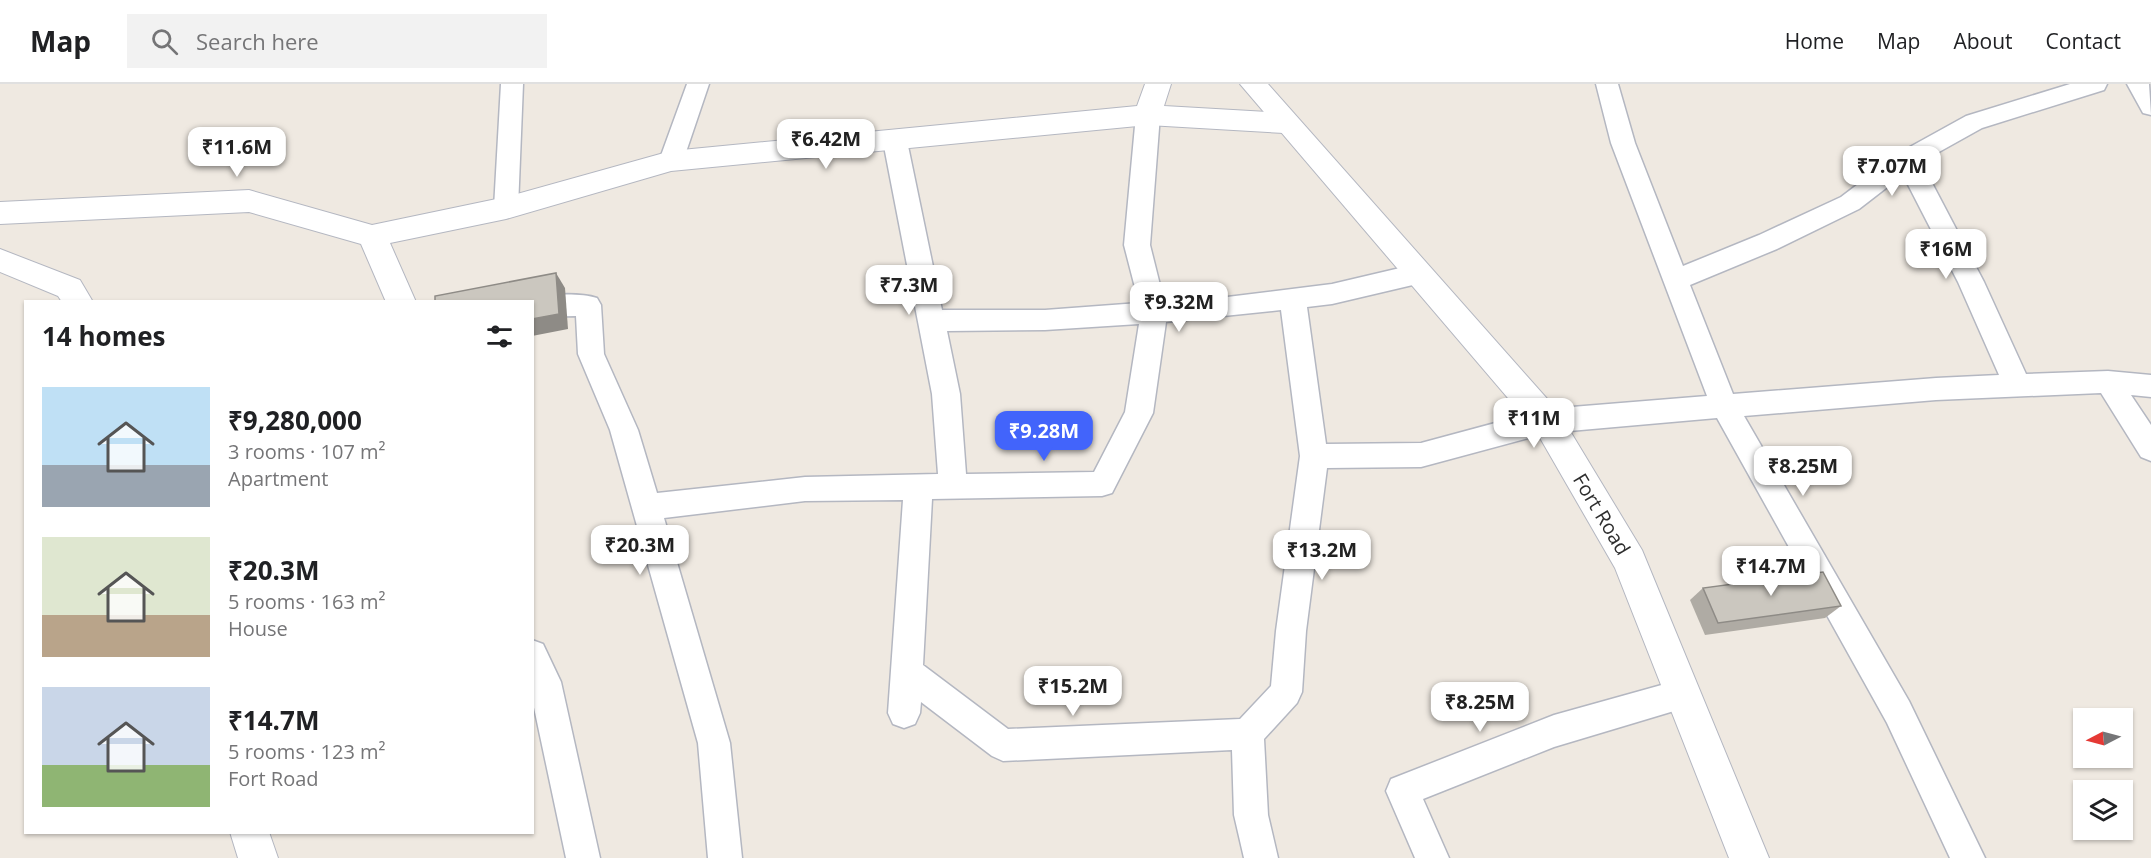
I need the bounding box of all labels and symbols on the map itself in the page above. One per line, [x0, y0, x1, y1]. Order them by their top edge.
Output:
pin: ₹6.42M [777, 119, 875, 170]
pin: ₹11.6M [188, 127, 286, 178]
pin: ₹7.07M [1843, 146, 1941, 197]
pin: ₹16M [1910, 229, 1982, 280]
pin: ₹7.3M [867, 265, 951, 316]
pin: ₹9.32M [1130, 282, 1228, 333]
pin: ₹11M [1498, 398, 1570, 449]
pin: ₹9.28M [995, 411, 1093, 462]
pin: ₹8.25M [1754, 446, 1852, 497]
street label: Fort Road [1567, 468, 1637, 560]
pin: ₹20.3M [591, 525, 689, 576]
pin: ₹13.2M [1273, 530, 1371, 581]
pin: ₹14.7M [1722, 546, 1820, 597]
pin: ₹15.2M [1024, 666, 1122, 717]
pin: ₹8.25M [1431, 682, 1529, 733]
north arrow [2073, 708, 2133, 768]

